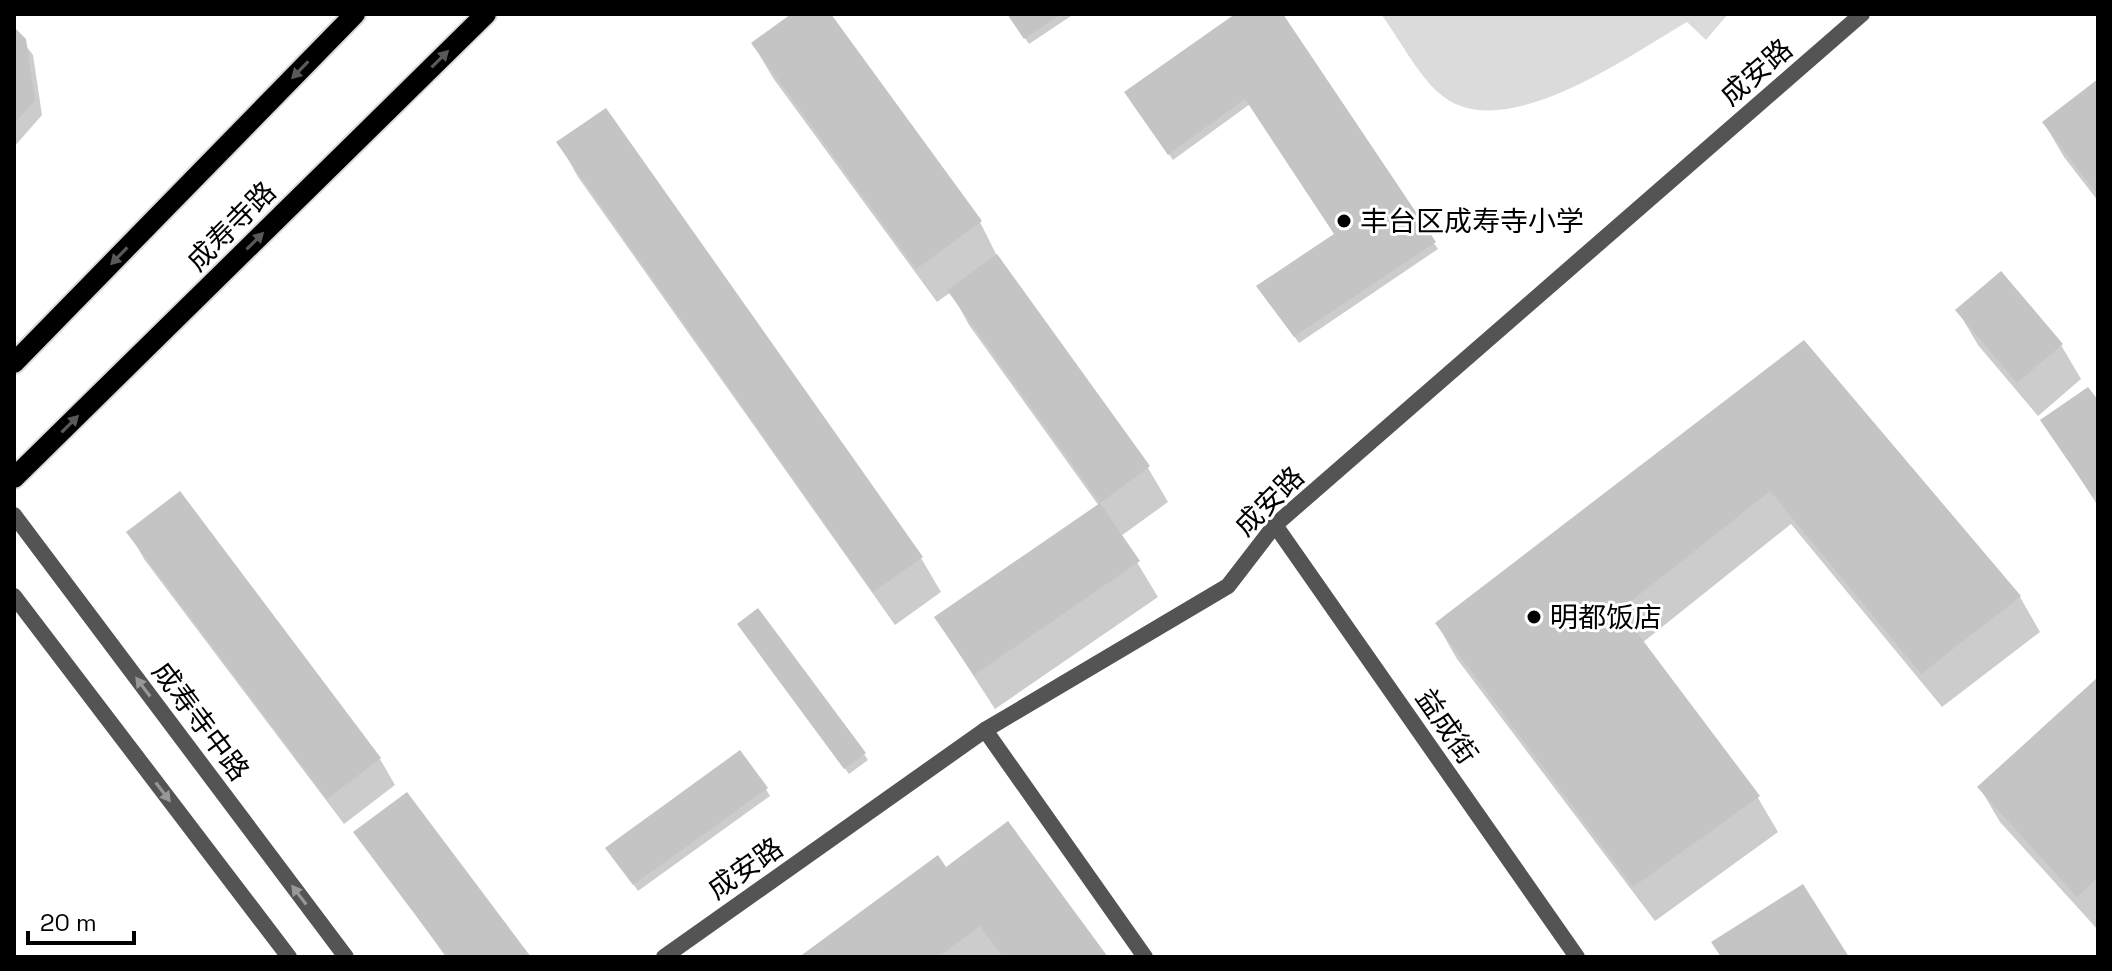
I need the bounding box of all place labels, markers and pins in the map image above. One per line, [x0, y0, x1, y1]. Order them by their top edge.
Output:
place label: 丰台区成寿寺小学 [1360, 203, 1584, 239]
marker: 丰台区成寿寺小学 [1335, 212, 1353, 230]
place label: 明都饭店 [1550, 599, 1662, 635]
marker: 明都饭店 [1525, 608, 1543, 626]

